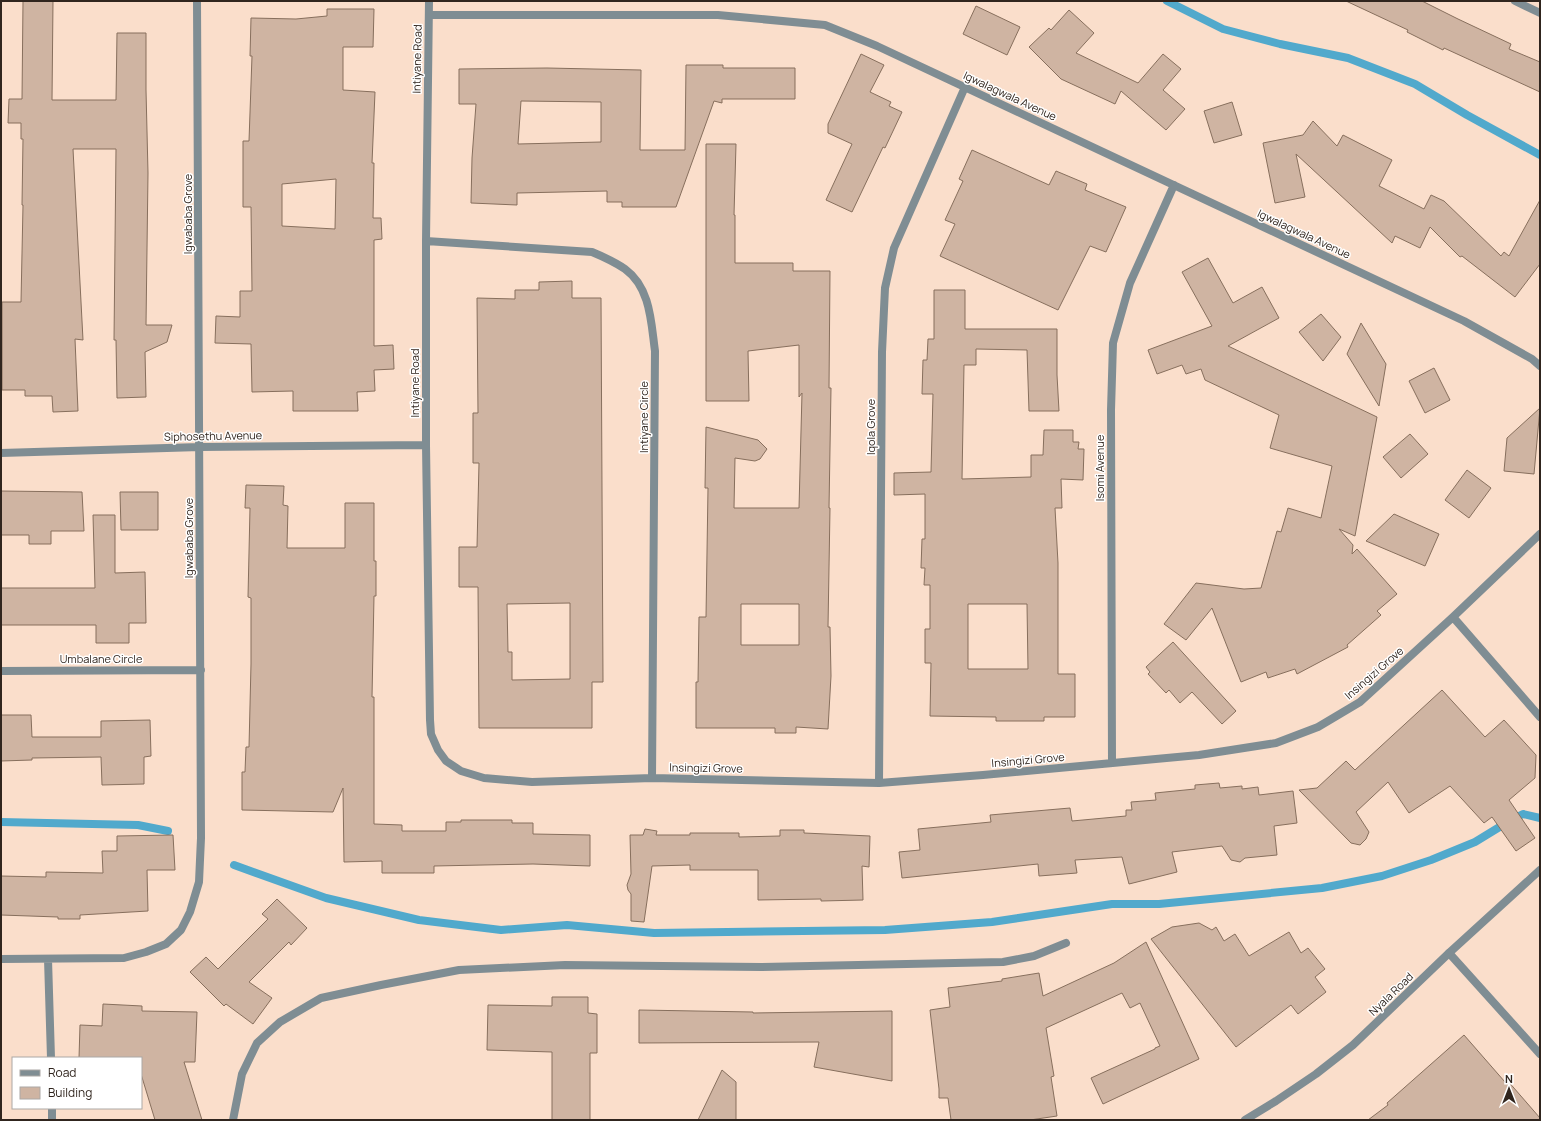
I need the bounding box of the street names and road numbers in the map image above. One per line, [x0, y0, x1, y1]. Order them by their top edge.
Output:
street label: Intiyane Road [408, 24, 425, 94]
street label: Igwalagwala Avenue [961, 67, 1060, 124]
street label: Igwababa Grove [180, 173, 195, 254]
street label: Igwalagwala Avenue [1255, 205, 1354, 262]
street label: Intiyane Road [407, 349, 422, 417]
street label: Intiyane Circle [636, 380, 651, 453]
street label: Iqola Grove [863, 398, 878, 455]
street label: Siphosethu Avenue [164, 427, 263, 444]
street label: Isomi Avenue [1092, 434, 1107, 501]
street label: Igwababa Grove [181, 497, 196, 578]
street label: Insingizi Grove [1341, 643, 1407, 702]
street label: Umbalane Circle [60, 651, 143, 666]
street label: Insingizi Grove [991, 749, 1066, 770]
street label: Insingizi Grove [669, 759, 743, 776]
street label: Nyala Road [1365, 969, 1416, 1019]

